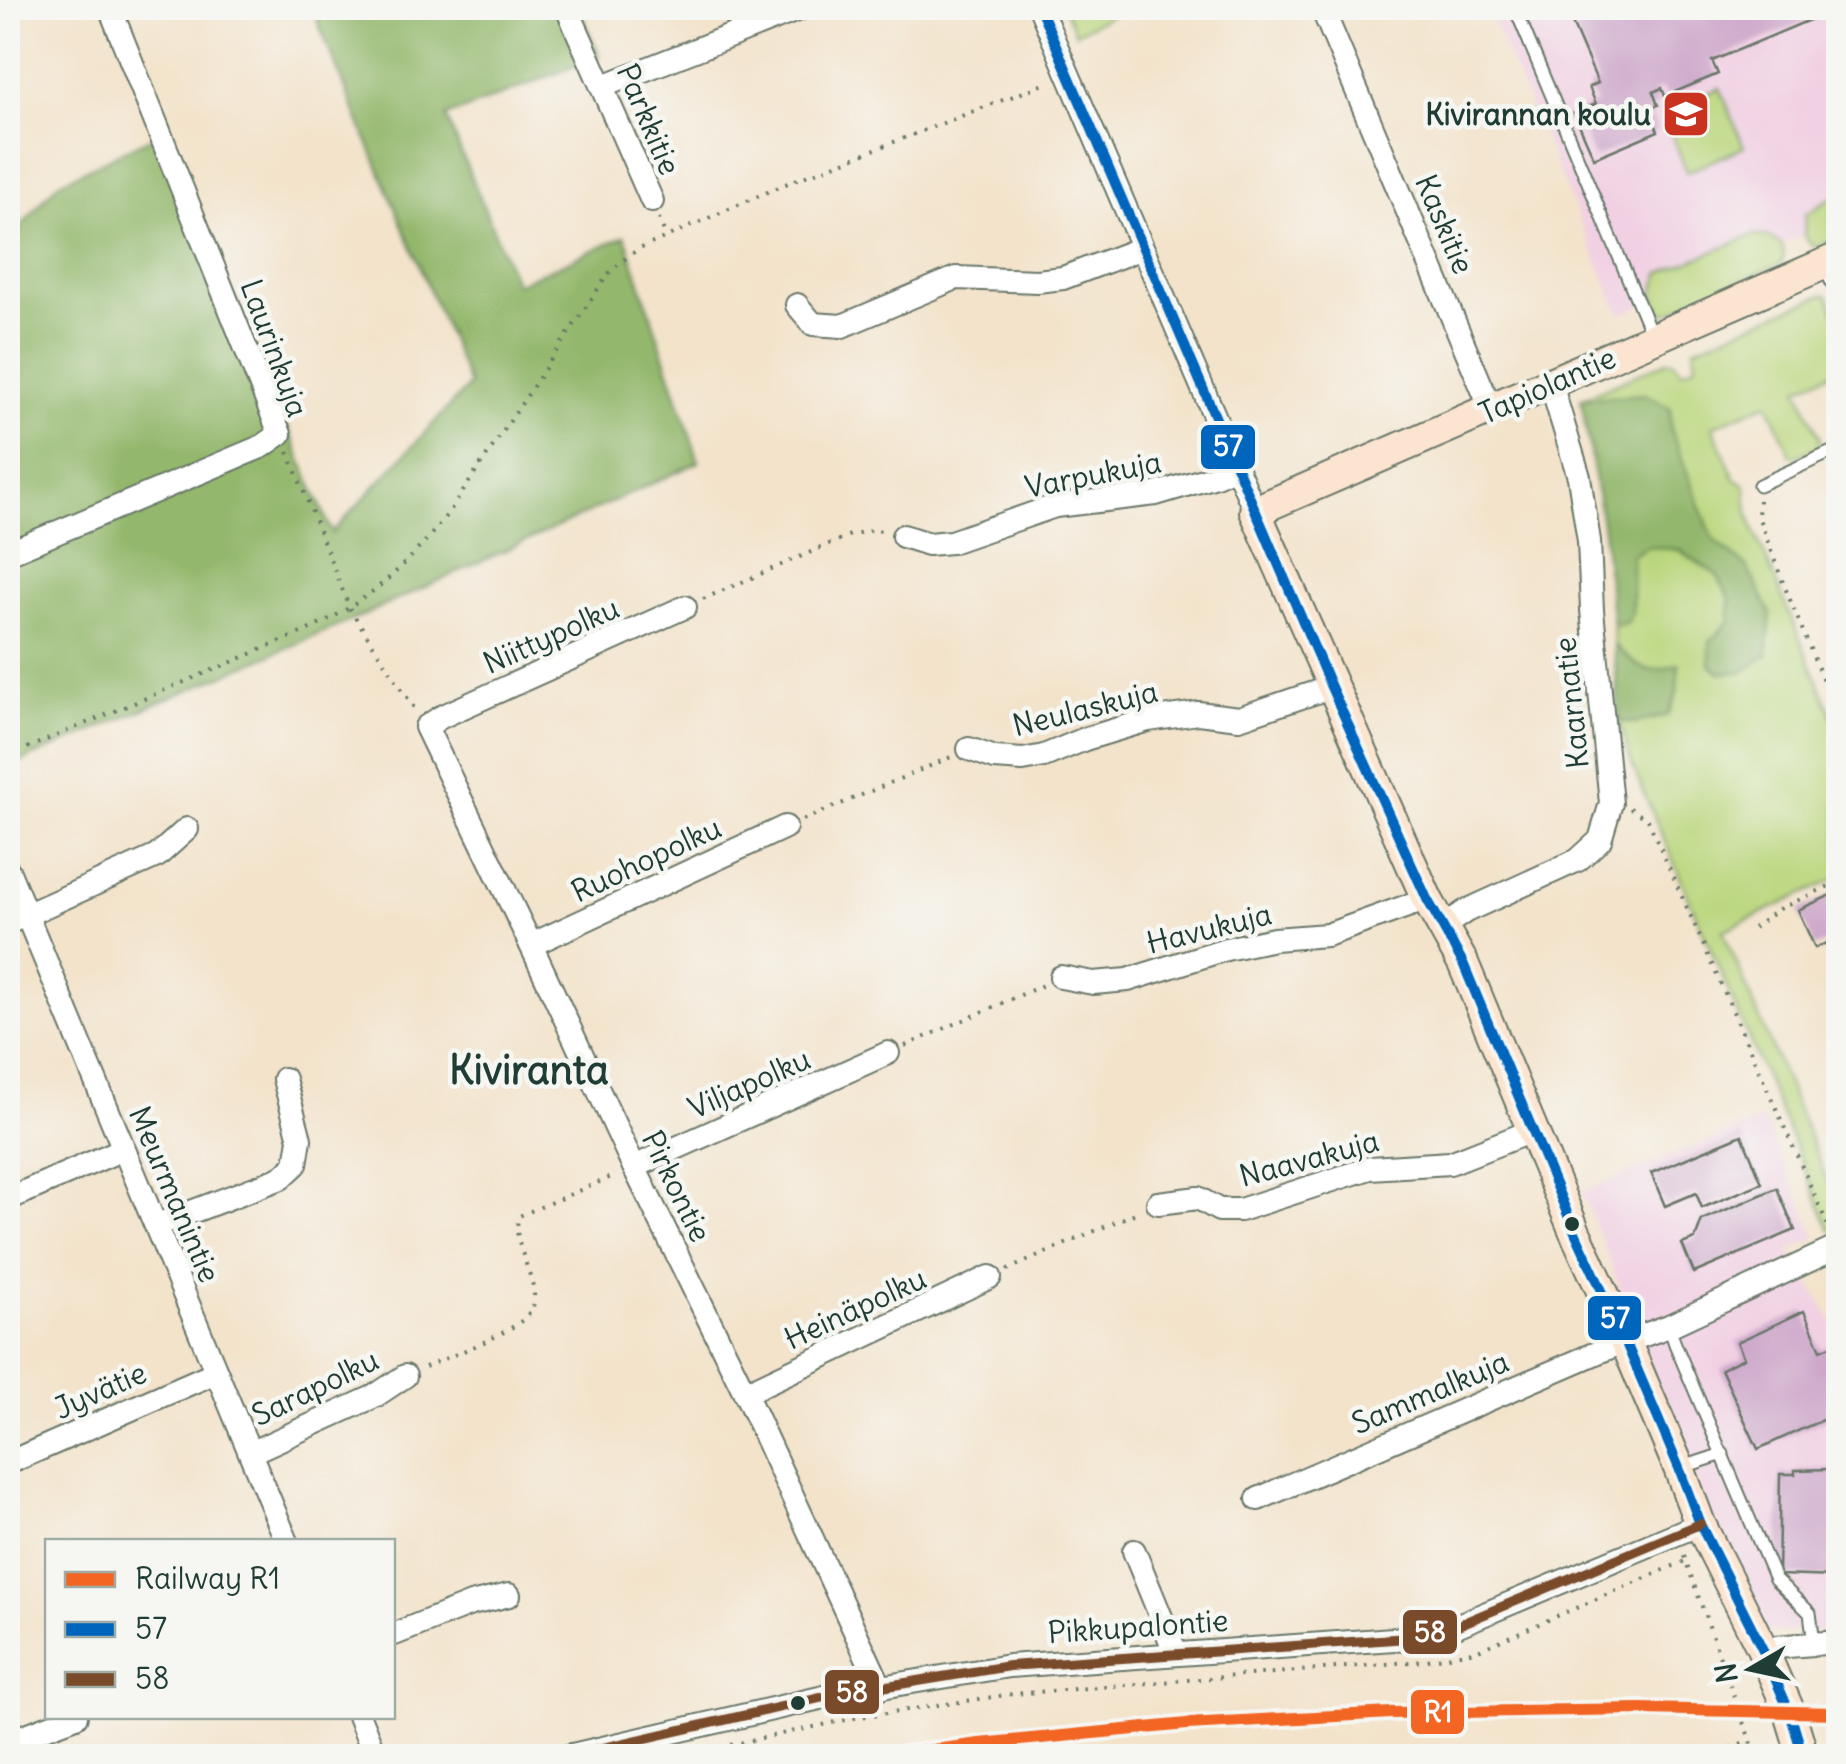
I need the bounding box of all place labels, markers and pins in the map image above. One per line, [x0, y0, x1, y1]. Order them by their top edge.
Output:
school or university icon: Kivirannan koulu [1660, 88, 1712, 140]
place label: Kivirannan koulu [1425, 95, 1651, 133]
unlabelled marker [1562, 1214, 1582, 1234]
unlabelled marker [788, 1693, 808, 1713]

